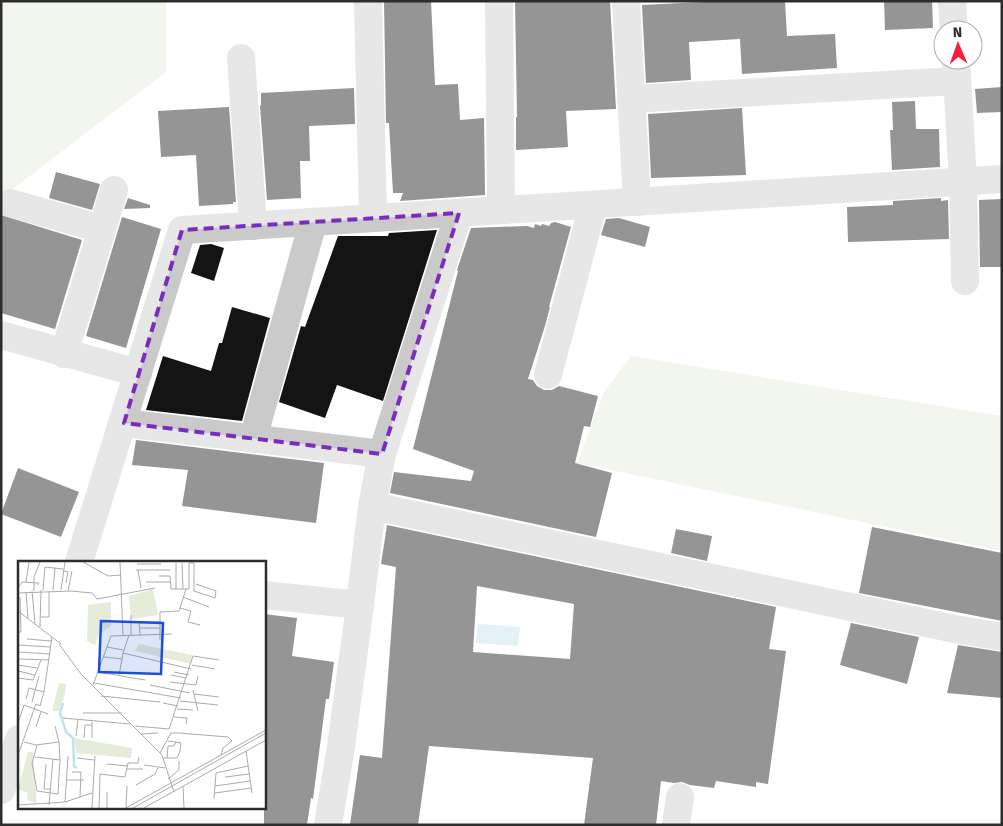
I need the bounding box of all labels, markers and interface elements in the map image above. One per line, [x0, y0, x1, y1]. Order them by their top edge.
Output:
north arrow [933, 20, 983, 70]
text: N [953, 24, 963, 41]
inset map [18, 561, 265, 808]

